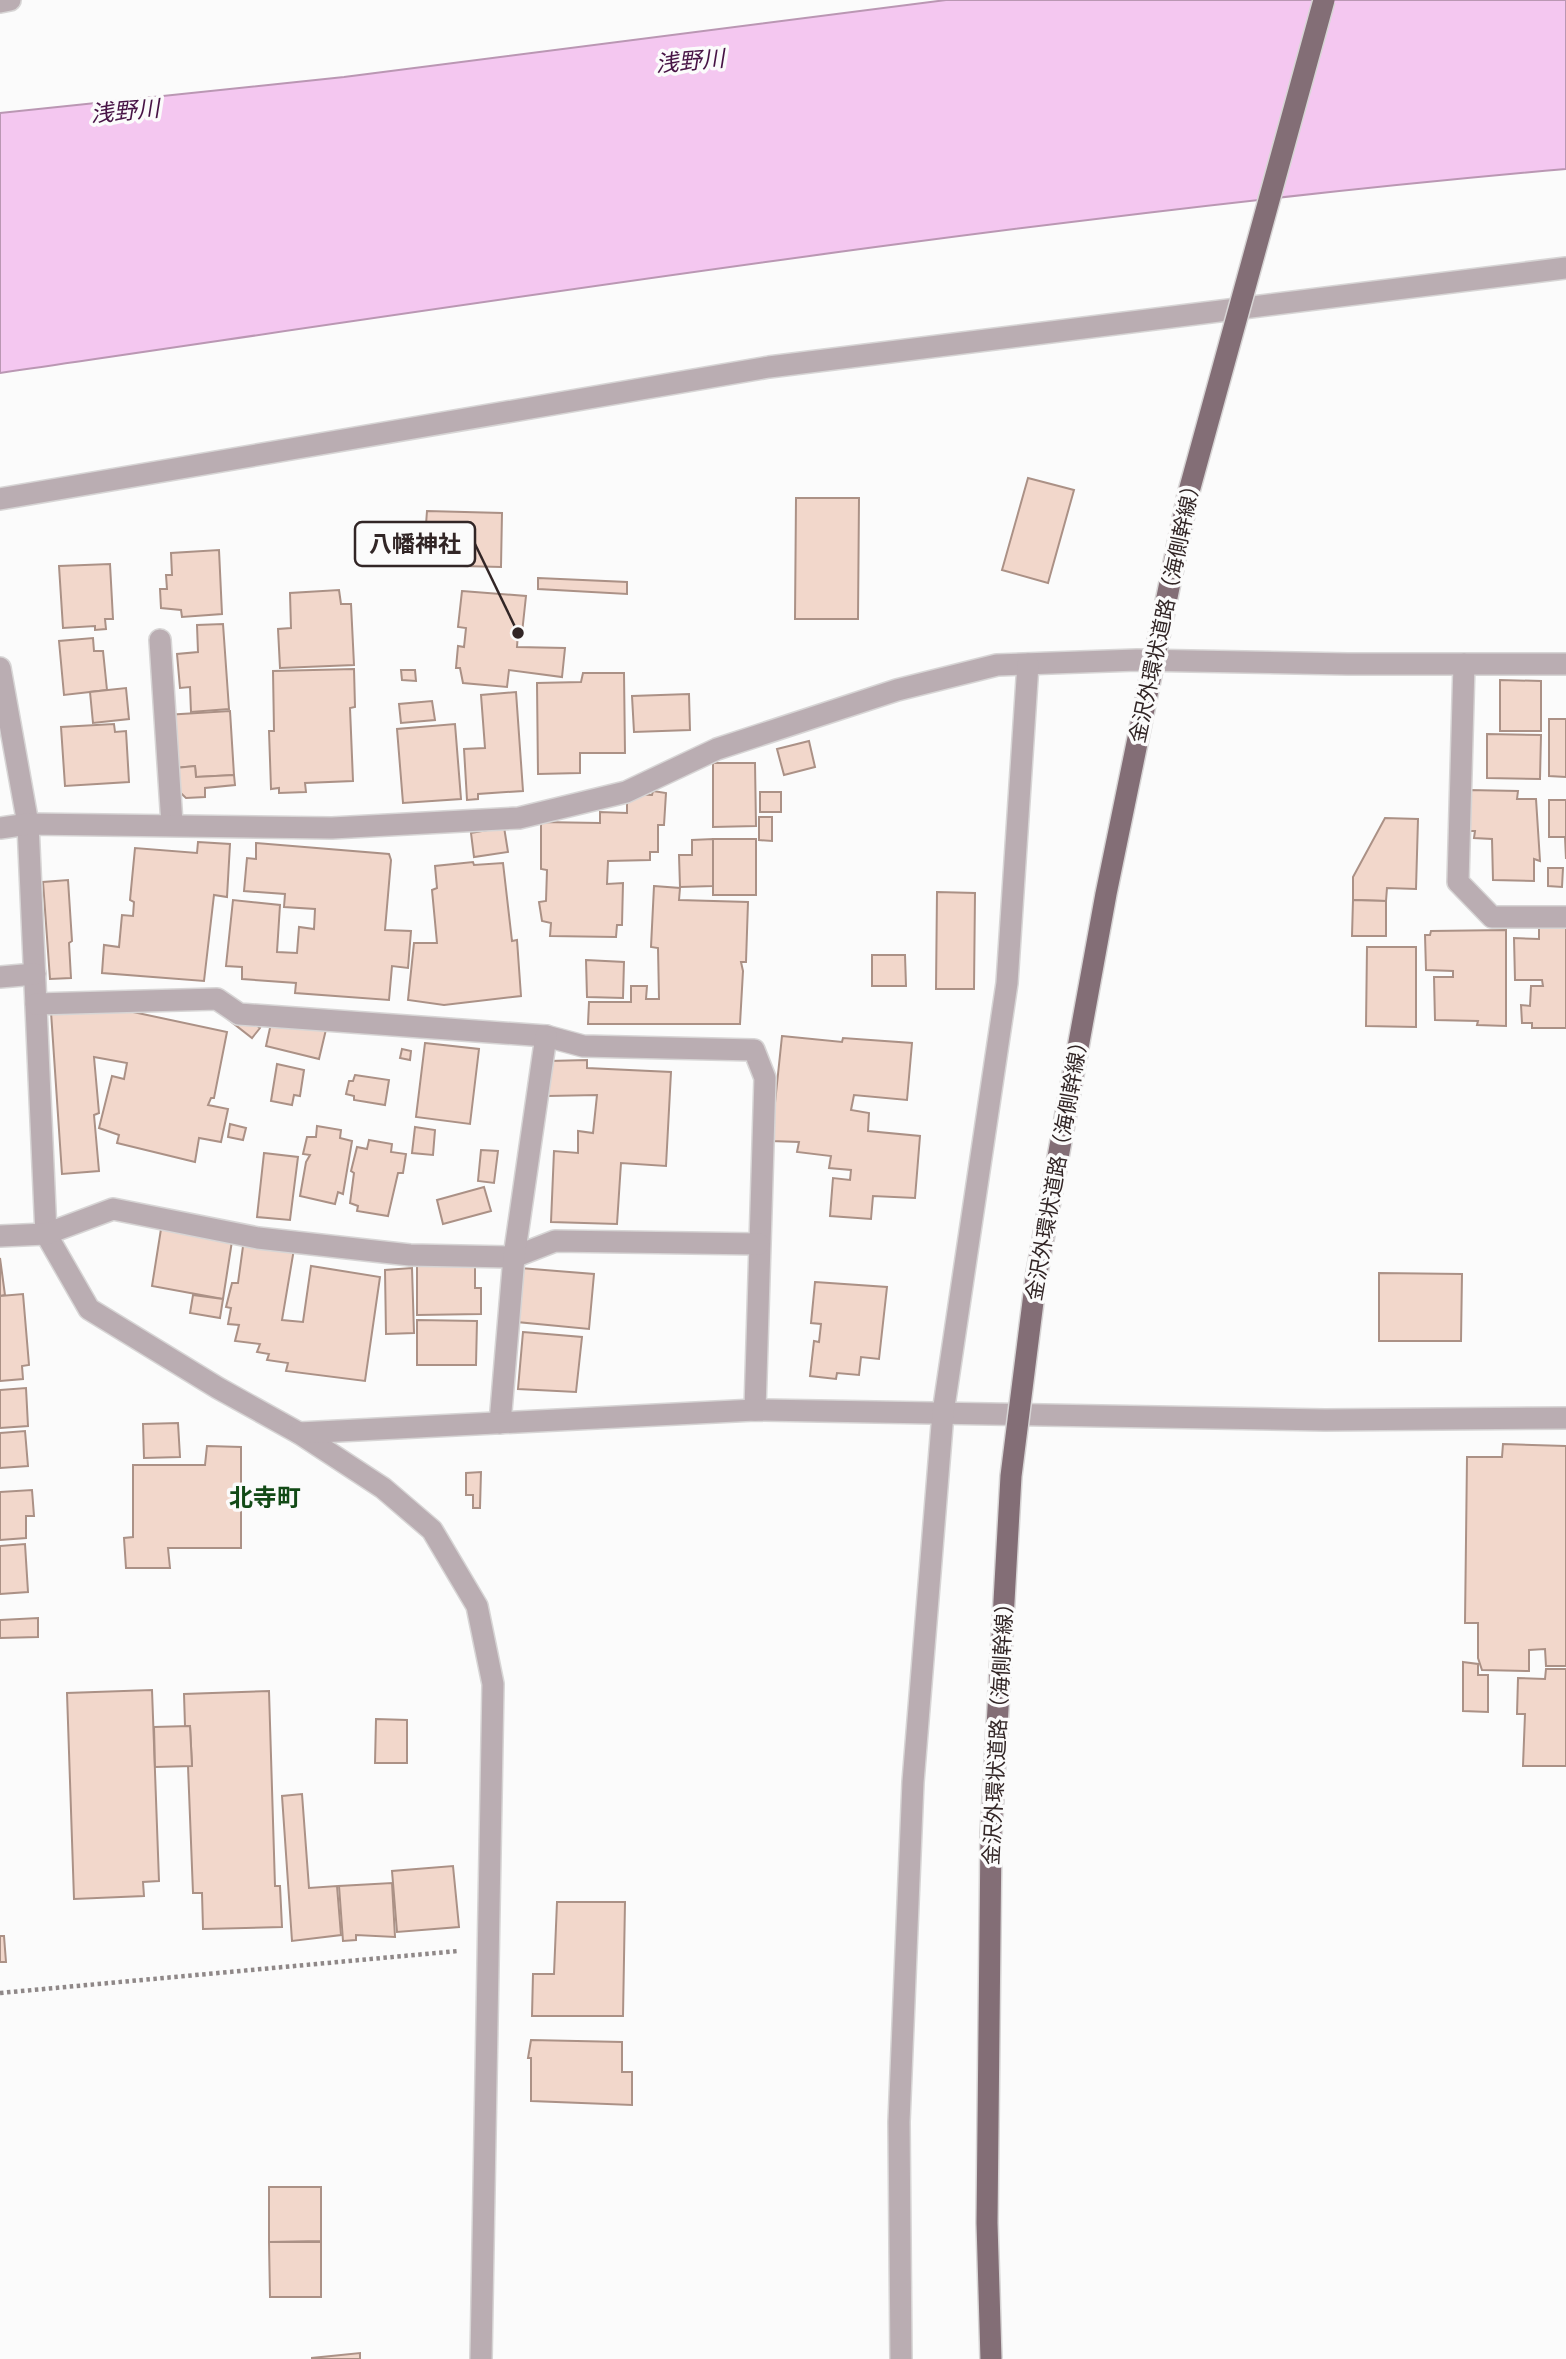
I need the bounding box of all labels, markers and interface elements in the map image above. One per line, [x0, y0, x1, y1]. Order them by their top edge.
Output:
water label: 浅野川 [654, 42, 729, 80]
water label: 浅野川 [89, 92, 164, 130]
street label: 金沢外環状道路（海側幹線） [1122, 472, 1208, 746]
callout: 八幡神社 [355, 522, 475, 566]
text: 八幡神社 [369, 528, 461, 560]
street label: 金沢外環状道路（海側幹線） [1019, 1029, 1095, 1303]
district label: 北寺町 [229, 1481, 301, 1514]
street label: 金沢外環状道路（海側幹線） [976, 1592, 1020, 1866]

